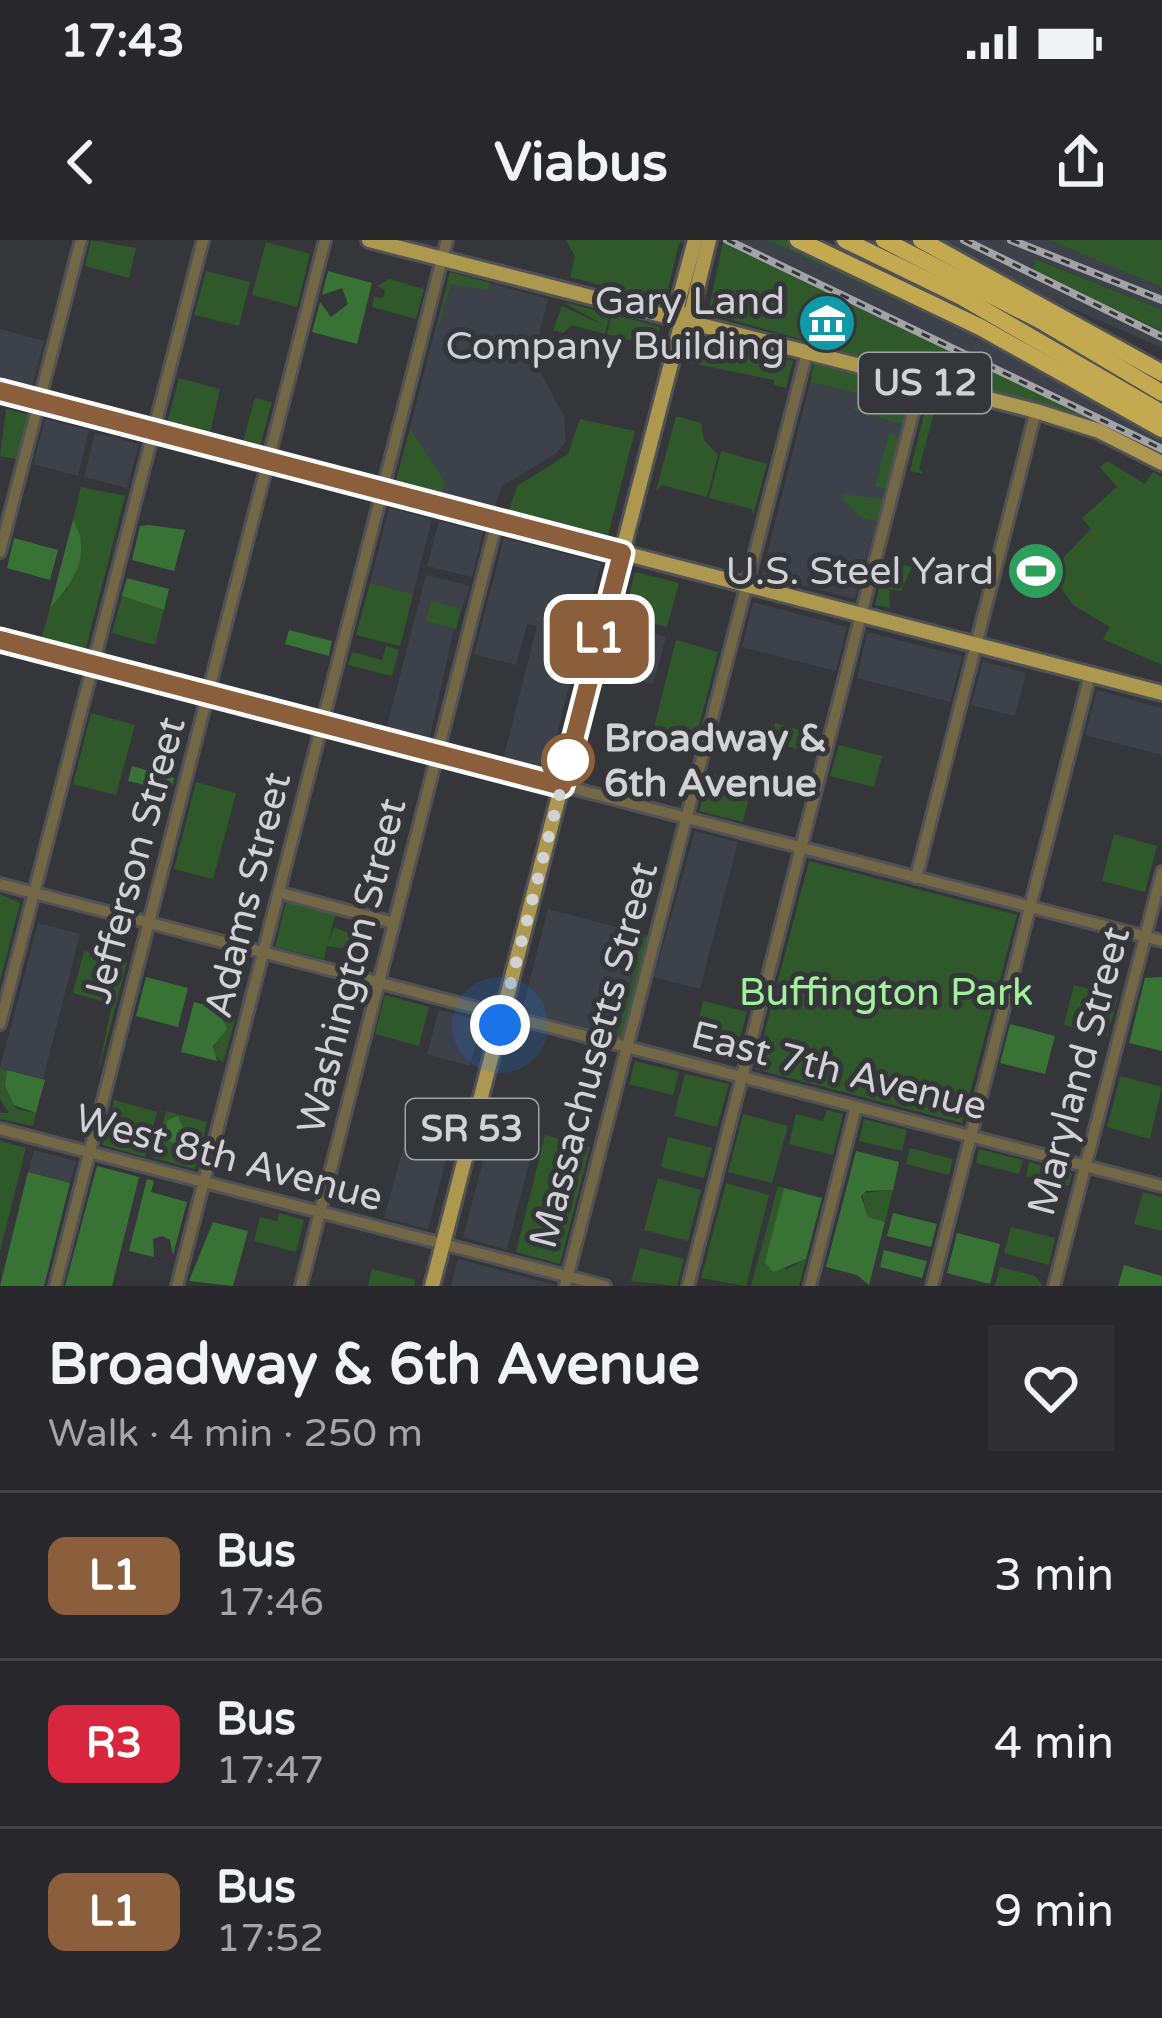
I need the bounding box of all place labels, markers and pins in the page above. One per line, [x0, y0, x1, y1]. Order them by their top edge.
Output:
place label: Gary Land Company Building [445, 278, 785, 370]
museum icon: Gary Land Company Building [796, 292, 858, 354]
sports icon: U.S. Steel Yard [1005, 540, 1067, 602]
place label: U.S. Steel Yard [726, 548, 994, 595]
place label: Broadway & 6th Avenue [604, 715, 827, 807]
marker: Broadway & 6th Avenue [543, 735, 593, 785]

